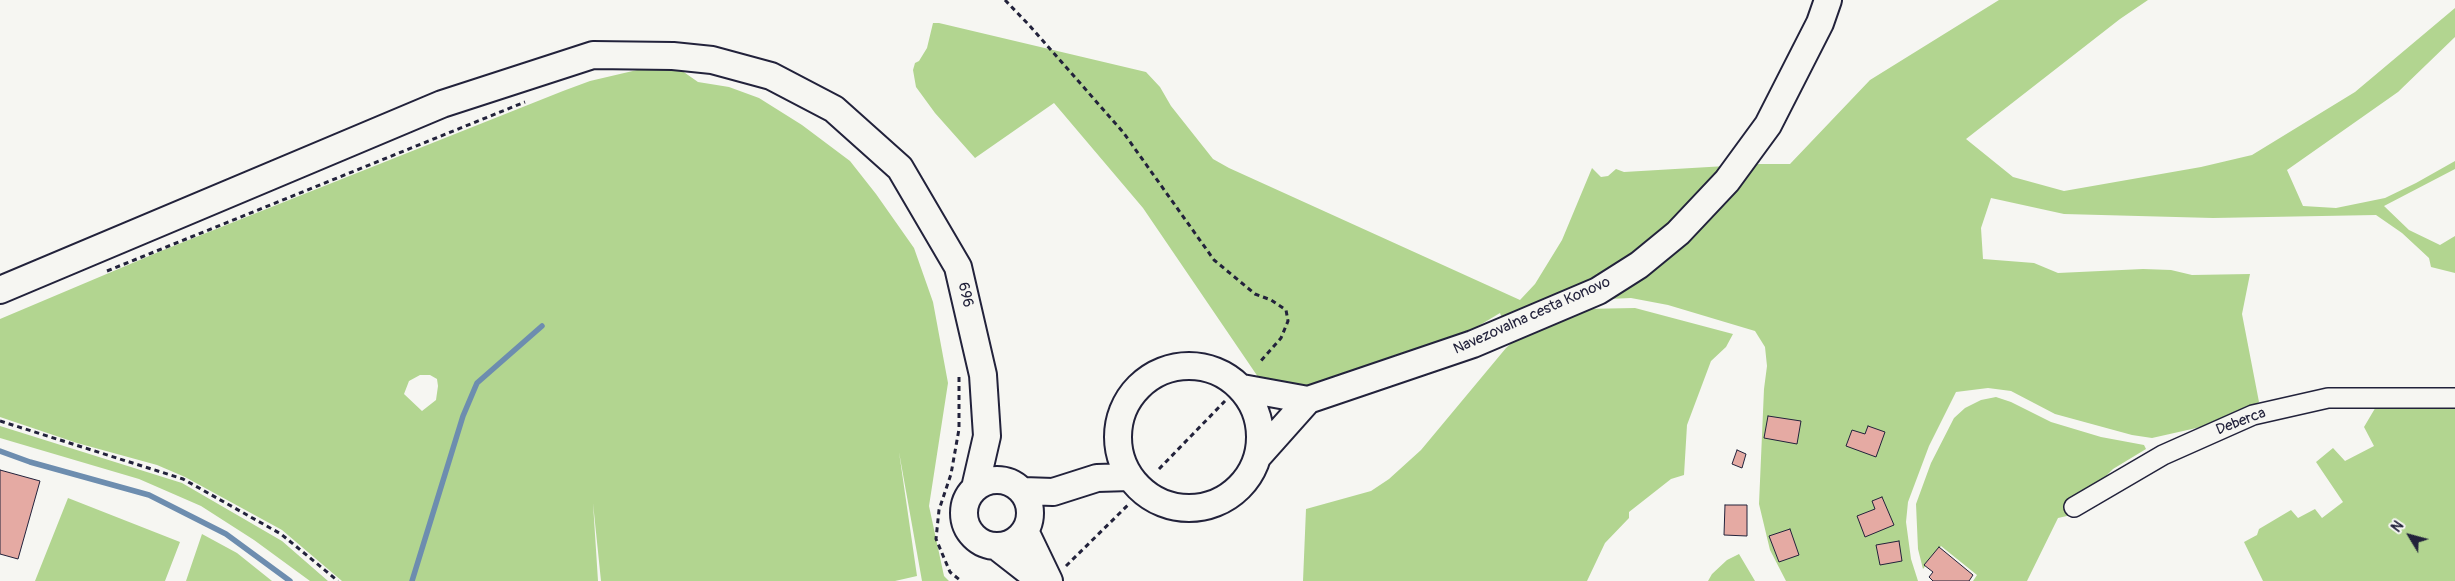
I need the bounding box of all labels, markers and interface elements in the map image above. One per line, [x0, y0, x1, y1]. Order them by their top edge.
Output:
street label: Navezovalna cesta Konovo [1451, 273, 1613, 359]
street label: 696 [953, 281, 977, 309]
street label: Deberca [2214, 404, 2268, 440]
north arrow [2385, 511, 2435, 561]
text: N [2388, 518, 2407, 536]

